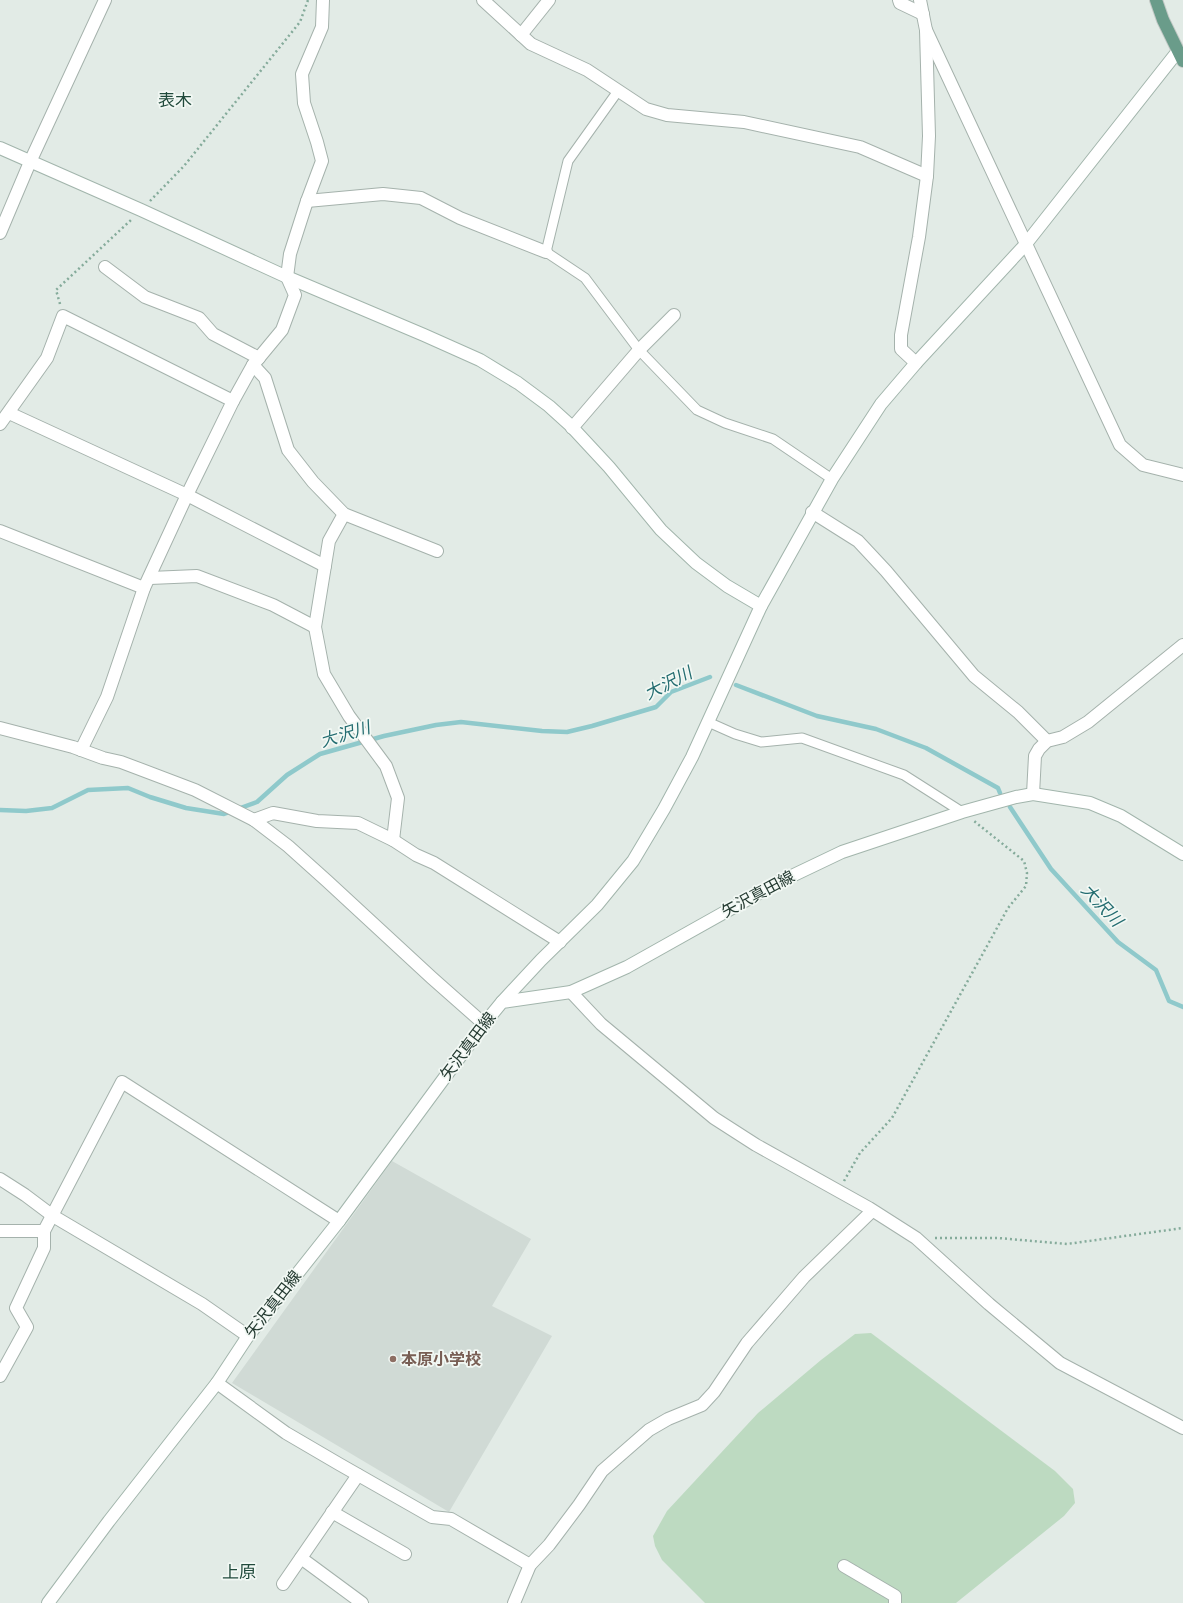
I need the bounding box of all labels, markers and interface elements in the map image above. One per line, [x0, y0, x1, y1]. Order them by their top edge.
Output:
district label: 表木 [158, 88, 192, 112]
water label: 大沢川 [640, 660, 698, 705]
water label: 大沢川 [317, 714, 375, 753]
street label: 矢沢真田線 [717, 865, 799, 923]
water label: 大沢川 [1076, 878, 1130, 933]
street label: 矢沢真田線 [435, 1007, 501, 1085]
street label: 矢沢真田線 [239, 1265, 307, 1343]
place label: 本原小学校 [401, 1348, 481, 1371]
marker: 本原小学校 [388, 1354, 398, 1364]
district label: 上原 [222, 1560, 256, 1584]

